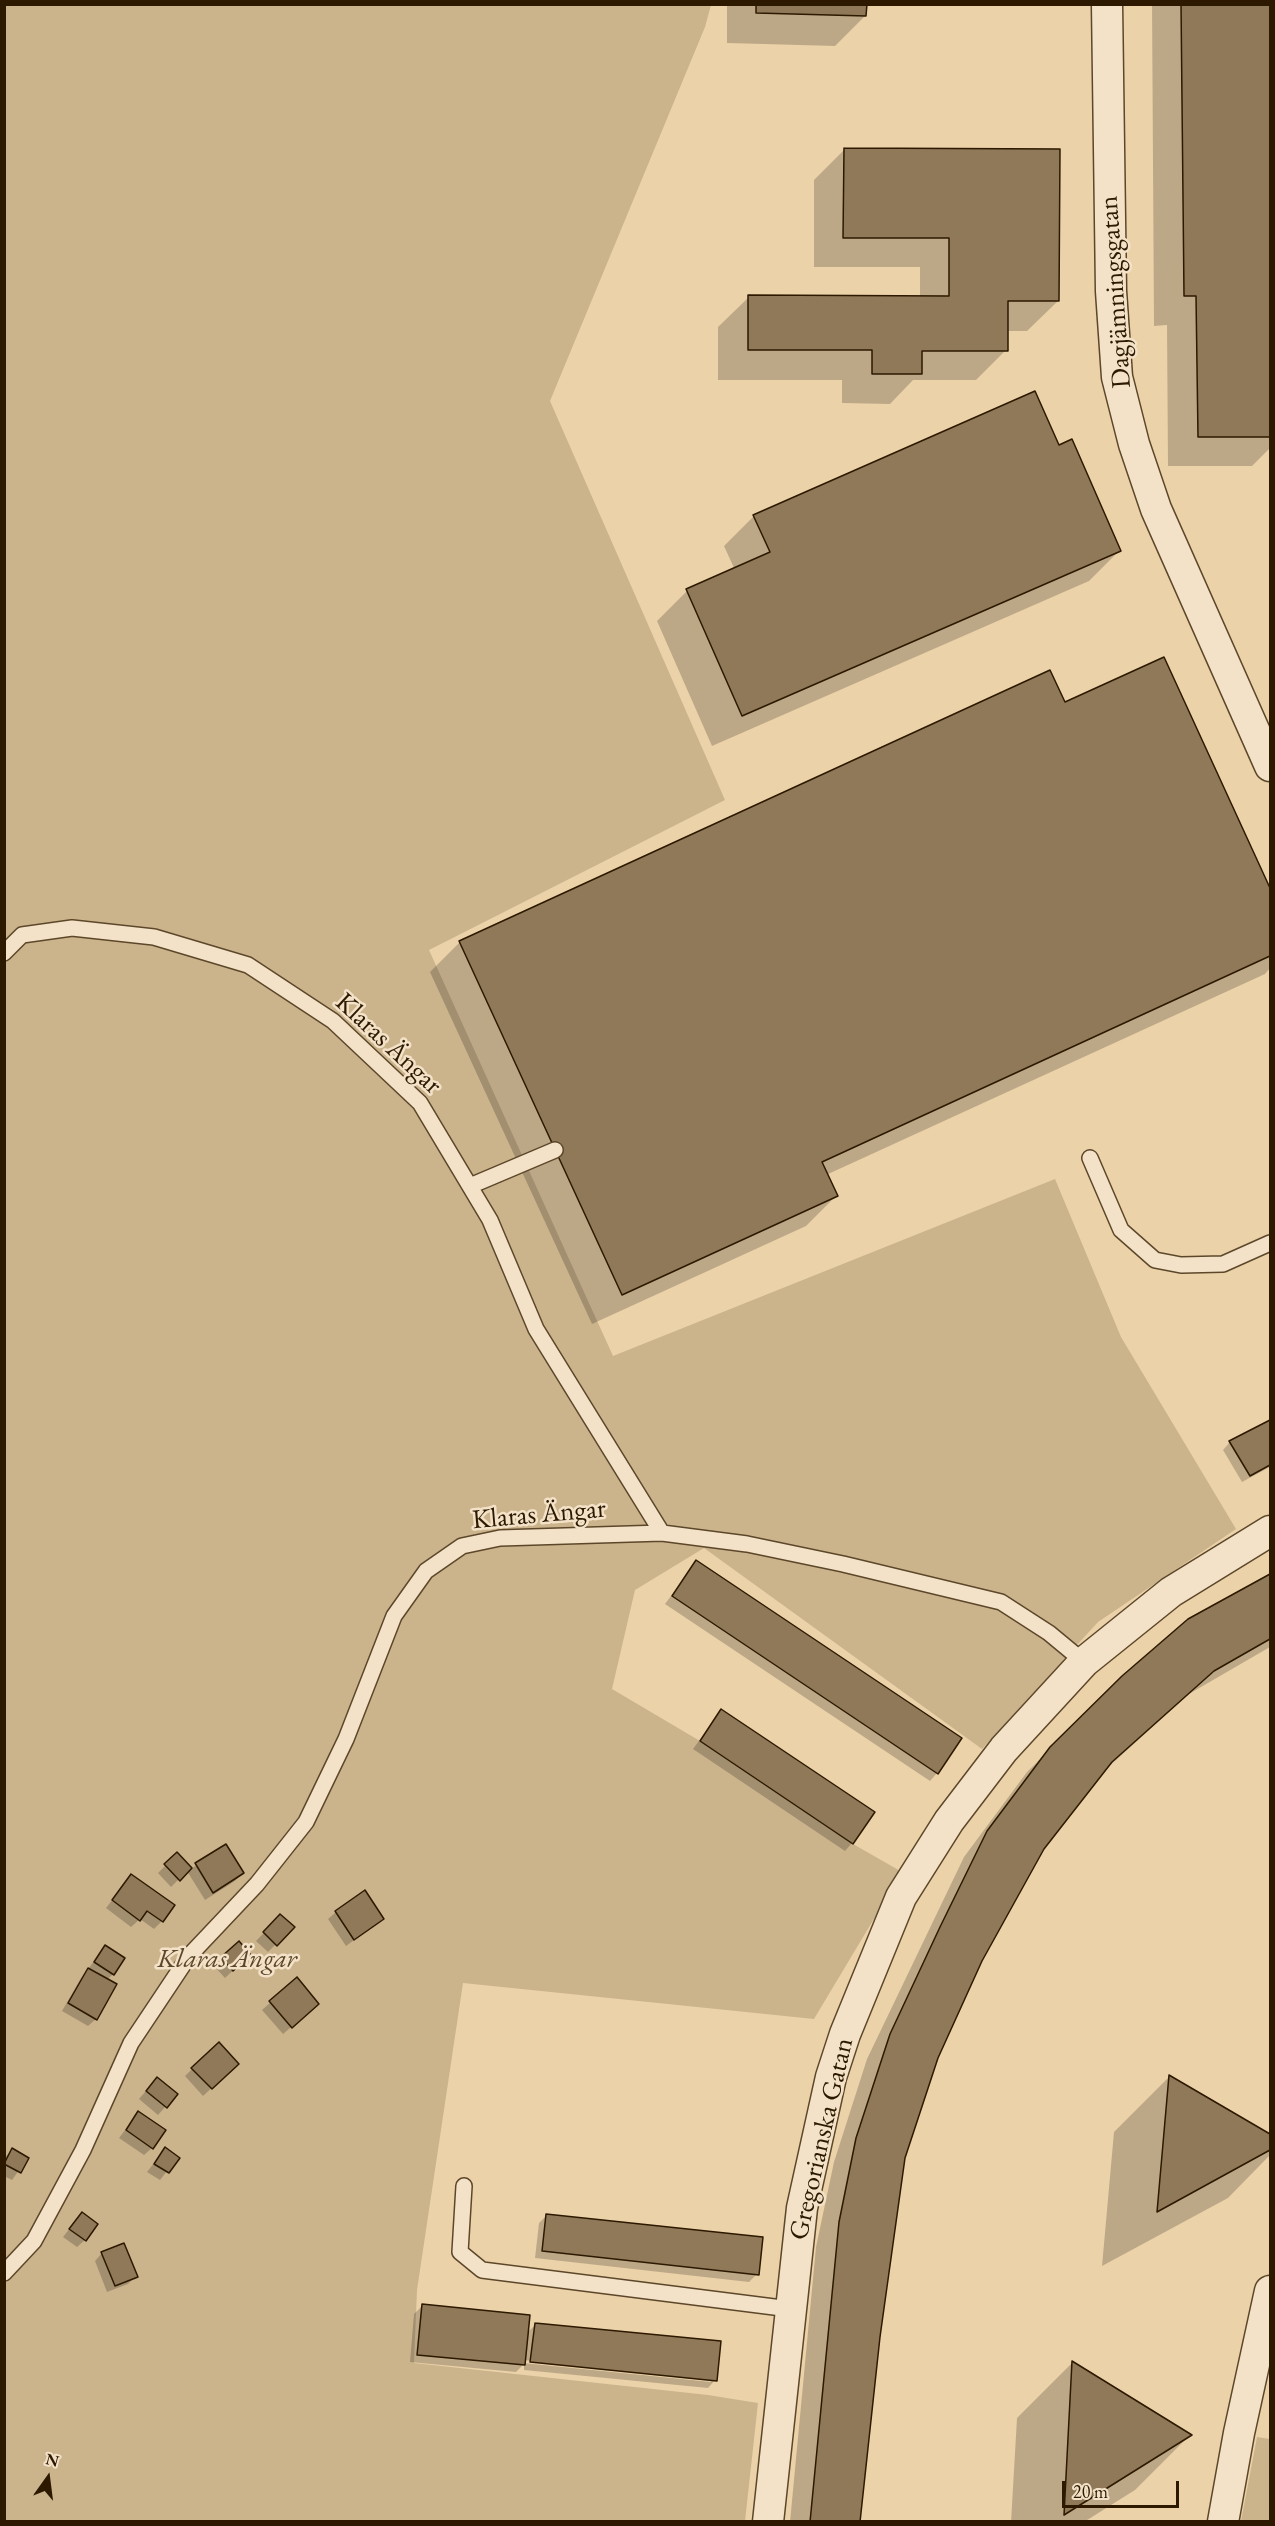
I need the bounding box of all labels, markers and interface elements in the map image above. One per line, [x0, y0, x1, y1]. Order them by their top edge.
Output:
street label: Dagjämningsgatan [1093, 195, 1139, 389]
street label: Klaras Ängar [328, 986, 448, 1102]
street label: Klaras Ängar [471, 1493, 607, 1537]
park label: Klaras Ängar [157, 1944, 297, 1976]
street label: Gregorianska Gatan [783, 2035, 861, 2243]
north arrow [18, 2448, 78, 2508]
text: N [44, 2448, 61, 2472]
scale bar [1065, 2469, 1182, 2507]
text: 20 m [1073, 2480, 1108, 2503]

